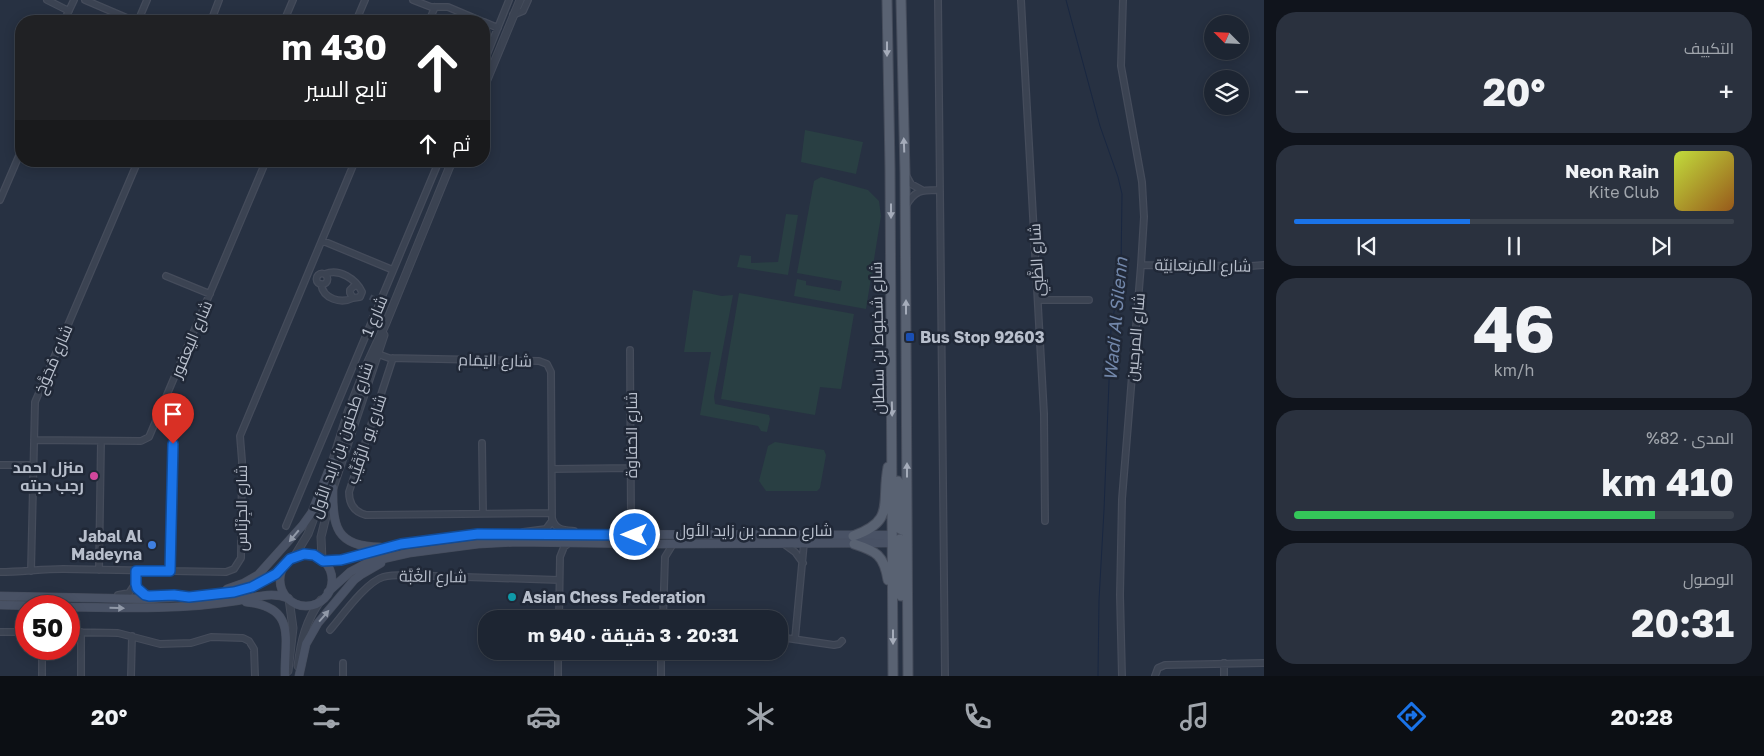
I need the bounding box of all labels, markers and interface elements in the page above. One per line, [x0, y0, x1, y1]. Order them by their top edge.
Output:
north arrow [1204, 15, 1249, 60]
map controls [1204, 15, 1249, 115]
text: 430 m [282, 26, 387, 68]
icon: ahead [405, 35, 470, 100]
text: التكييف [1684, 38, 1734, 58]
one-way arrow [883, 41, 891, 57]
text: 20° [1483, 69, 1545, 114]
button: layers [1204, 70, 1249, 115]
text: تابع السير [305, 75, 387, 102]
text: − [1294, 75, 1309, 108]
text: + [1719, 75, 1734, 108]
icon: ahead [414, 130, 442, 158]
text: ثم [452, 132, 470, 155]
one-way arrow [899, 137, 907, 153]
text: Neon Rain [1565, 159, 1659, 182]
text: Kite Club [1588, 182, 1659, 202]
one-way arrow [887, 203, 895, 219]
street label: شارع الظَّبِي [1024, 223, 1052, 297]
icon: previous [1353, 232, 1381, 260]
icon: pause [1500, 232, 1528, 260]
icon: next [1647, 232, 1675, 260]
street label: شارع المَربَعانِيّة [1154, 254, 1252, 278]
water label: Wadi Al Silenn [1099, 256, 1131, 382]
street label: شارع شخبوط بن سلطان [866, 261, 890, 415]
text: 46 [1473, 288, 1555, 366]
street label: شارع 1 [356, 292, 393, 340]
street label: شارع المرحبين [1121, 292, 1151, 382]
street label: شارع اليعفور [165, 297, 218, 382]
one-way arrow [901, 299, 909, 315]
street label: شارع مُجَوَّخ [29, 321, 78, 397]
place label: Bus Stop 92603 [920, 327, 1045, 347]
marker: Bus Stop 92603 [904, 331, 916, 343]
street label: شارع اليَمَام [458, 349, 532, 373]
street label: شارع طحنون بن زايد الأول [305, 359, 379, 521]
text: km/h [1494, 360, 1534, 380]
street label: شارع يَو الرِّقَيِّب [341, 392, 393, 487]
street label: شارع الحَفاوة [621, 392, 643, 478]
pin [152, 393, 194, 444]
icon: arrive [159, 400, 187, 428]
one-way arrow [889, 401, 897, 417]
text: المدى · 82% [1646, 428, 1734, 448]
place label: منزل احمد رجب حبته [13, 457, 84, 495]
text: 410 km [1601, 459, 1734, 504]
one-way arrow [903, 462, 911, 478]
street label: شارع الجِرْنَاس [231, 465, 253, 551]
marker: منزل احمد رجب حبته [88, 470, 100, 482]
position arrow [608, 508, 660, 560]
street label: شارع محمد بن زايد الأول [675, 520, 833, 542]
place label: Jabal Al Madeyna [71, 526, 143, 564]
one-way arrow [288, 529, 299, 542]
marker: Jabal Al Madeyna [146, 539, 158, 551]
street label: شارع الغُبَّة [399, 565, 467, 589]
text: الوصول [1683, 569, 1734, 589]
place label: Asian Chess Federation [522, 587, 705, 607]
marker: Asian Chess Federation [506, 591, 518, 603]
speed limit sign: 50 [15, 595, 80, 660]
text: 20:31 [1631, 600, 1734, 645]
one-way arrow [110, 604, 126, 612]
one-way arrow [318, 609, 329, 622]
text: 20:31 · 3 دقيقة · 940 m [528, 623, 738, 646]
one-way arrow [889, 629, 897, 645]
icon: filters [309, 699, 344, 734]
icon: car [526, 699, 561, 734]
icon: climate [743, 699, 778, 734]
icon: phone [960, 699, 995, 734]
icon: music [1177, 699, 1212, 734]
icon: directions [1394, 699, 1429, 734]
text: 20° [91, 703, 127, 730]
text: 20:28 [1611, 703, 1673, 730]

